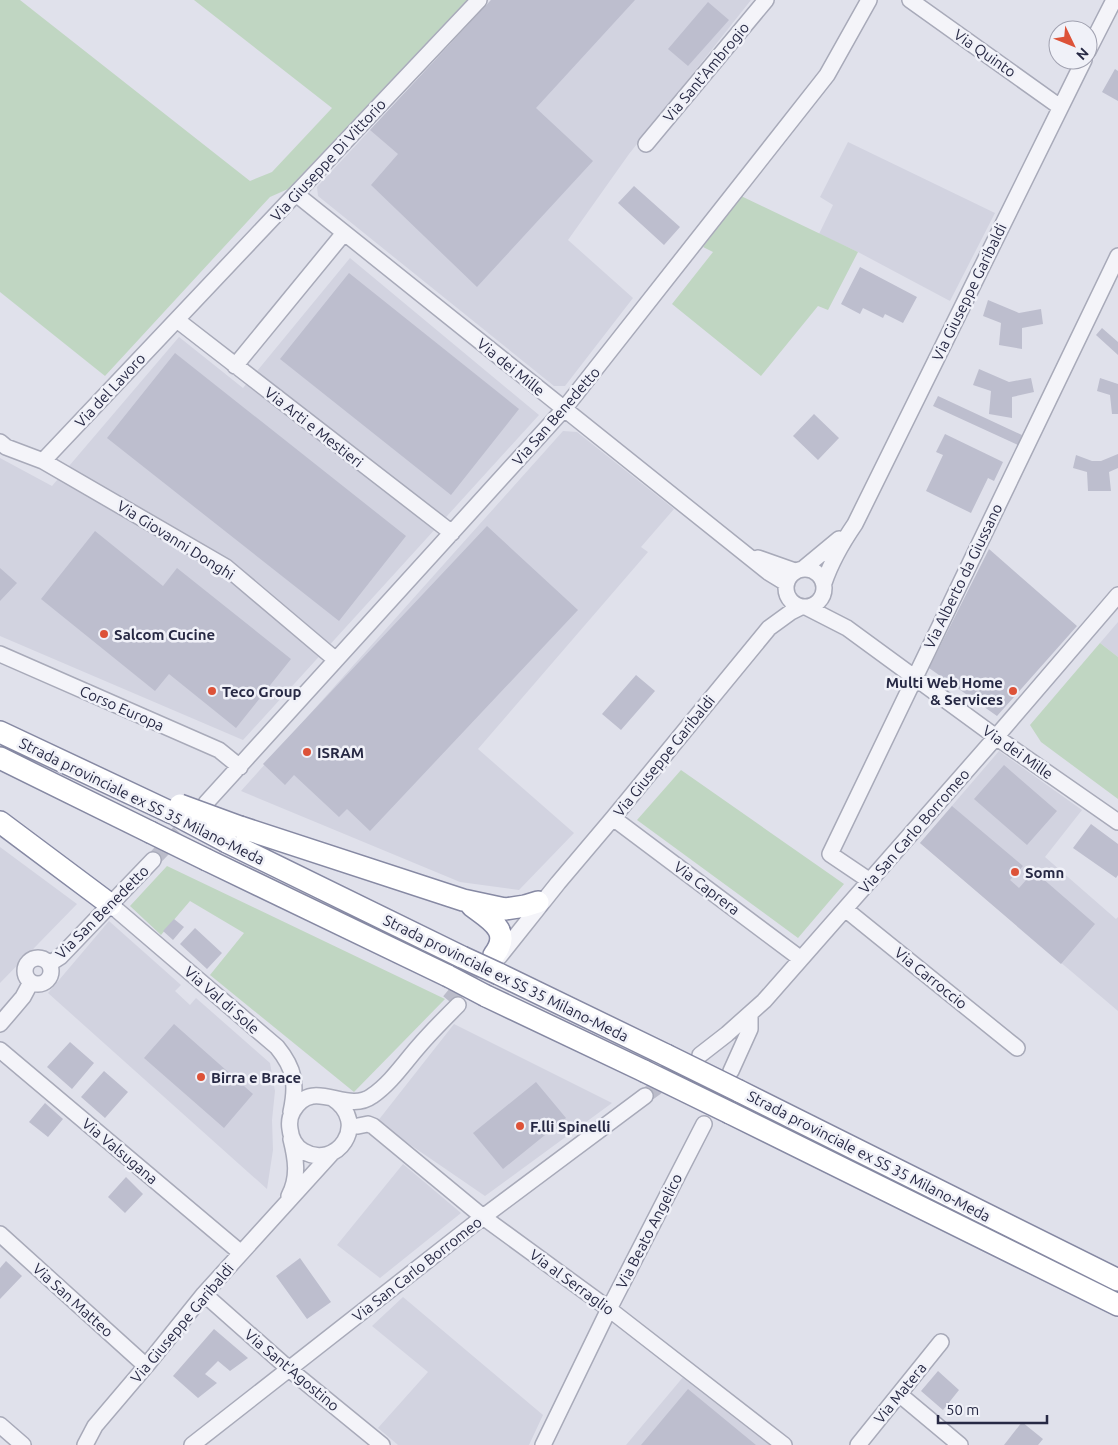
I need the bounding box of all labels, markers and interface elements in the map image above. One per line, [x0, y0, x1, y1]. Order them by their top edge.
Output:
street label: Via Sant'Ambrogio [659, 19, 753, 125]
north arrow [1048, 20, 1098, 70]
street label: Via Quinto [951, 25, 1019, 81]
text: N [1073, 45, 1092, 63]
street label: Via Giuseppe Di Vittorio [267, 95, 389, 225]
street label: Via Giuseppe Garibaldi [928, 220, 1010, 364]
street label: Via dei Mille [474, 335, 548, 399]
street label: Via del Lavoro [71, 349, 149, 431]
street label: Via San Benedetto [509, 363, 603, 469]
street label: Via Arti e Mestieri [262, 383, 366, 471]
street label: Via Giovanni Donghi [114, 497, 238, 583]
street label: Via Alberto da Giussano [920, 501, 1006, 651]
place label: Salcom Cucine [114, 626, 215, 643]
marker: Salcom Cucine [98, 628, 110, 640]
place label: Multi Web Home & Services [886, 674, 1003, 708]
street label: Corso Europa [77, 682, 167, 734]
place label: Teco Group [222, 683, 302, 700]
marker: Teco Group [206, 685, 218, 697]
marker: Multi Web Home & Services [1007, 685, 1019, 697]
street label: Via Giuseppe Garibaldi [610, 692, 718, 820]
street label: Via dei Mille [980, 722, 1056, 782]
street label: Strada provinciale ex SS 35 Milano-Meda [17, 734, 267, 868]
place label: ISRAM [317, 744, 364, 761]
marker: ISRAM [301, 746, 313, 758]
street label: Via San Carlo Borromeo [855, 765, 973, 897]
street label: Via Caprera [671, 858, 743, 918]
street label: Via San Benedetto [52, 862, 152, 962]
place label: Somn [1025, 864, 1064, 881]
marker: Somn [1009, 866, 1021, 878]
street label: Strada provinciale ex SS 35 Milano-Meda [381, 911, 631, 1045]
street label: Via Carroccio [891, 944, 971, 1012]
street label: Via Val di Sole [181, 963, 263, 1037]
place label: Birra e Brace [211, 1069, 301, 1086]
marker: Birra e Brace [195, 1071, 207, 1083]
street label: Strada provinciale ex SS 35 Milano-Meda [745, 1087, 993, 1225]
street label: Via Valsugana [79, 1114, 161, 1188]
place label: F.lli Spinelli [530, 1118, 610, 1135]
marker: F.lli Spinelli [514, 1120, 526, 1132]
street label: Via Beato Angelico [613, 1171, 685, 1291]
street label: Via San Carlo Borromeo [349, 1213, 485, 1325]
street label: Via al Serraglio [527, 1246, 617, 1318]
street label: Via San Matteo [29, 1260, 117, 1340]
street label: Via Giuseppe Garibaldi [127, 1260, 237, 1386]
street label: Via Sant'Agostino [241, 1326, 343, 1414]
street label: Via Matera [870, 1359, 930, 1427]
scale bar [938, 1392, 1047, 1424]
text: 50 m [946, 1401, 979, 1418]

